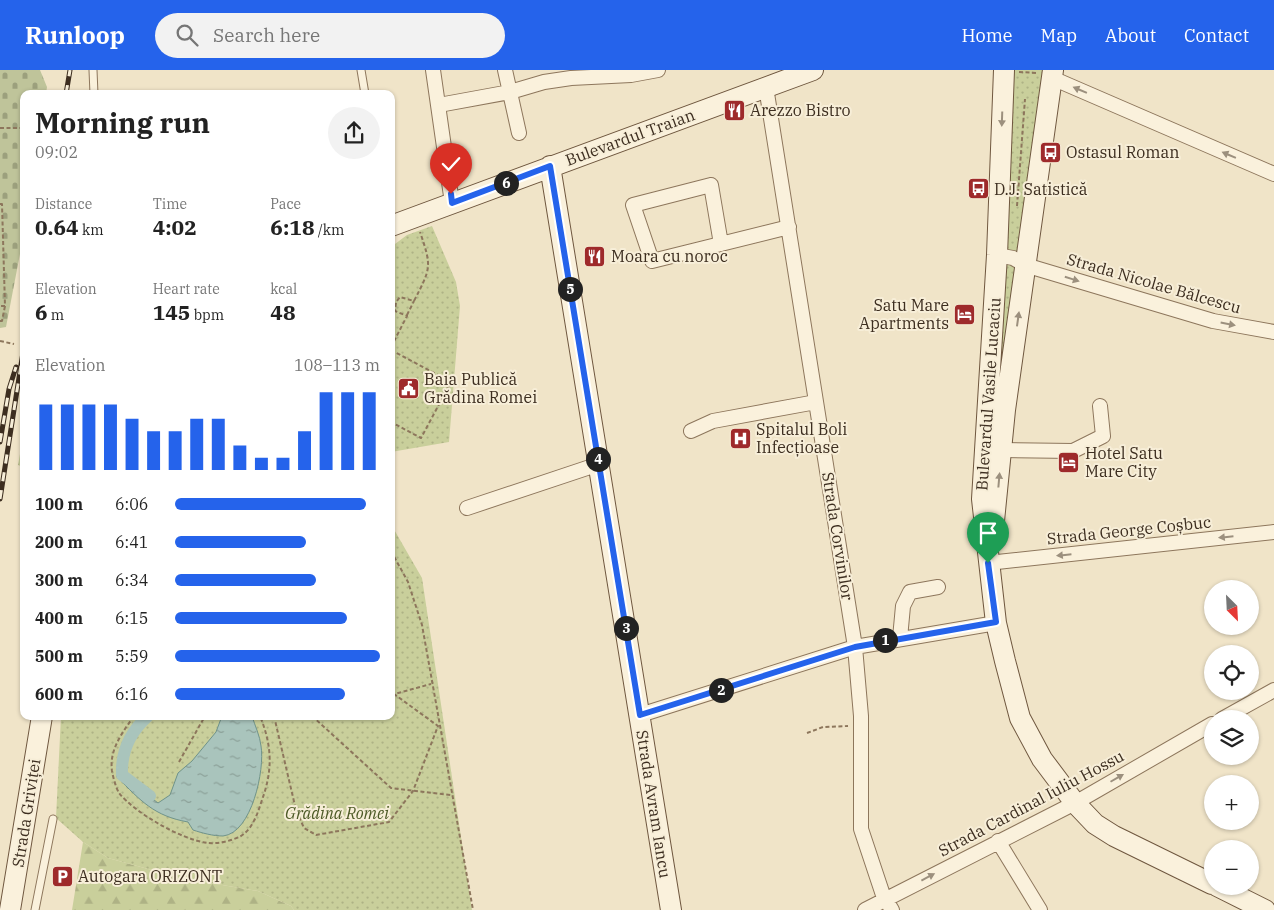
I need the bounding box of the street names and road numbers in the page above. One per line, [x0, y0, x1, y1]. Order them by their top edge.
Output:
street label: Bulevardul Traian [563, 104, 697, 170]
street label: Strada Nicolae Bălcescu [1065, 249, 1244, 317]
street label: Bulevardul Vasile Lucaciu [971, 297, 1005, 491]
street label: Strada Corvinilor [818, 470, 858, 602]
street label: Strada George Coșbuc [1046, 511, 1212, 549]
street label: Strada Avram Iancu [632, 729, 676, 880]
street label: Strada Cardinal Iuliu Hossu [935, 745, 1127, 860]
street label: Strada Griviței [8, 757, 44, 869]

